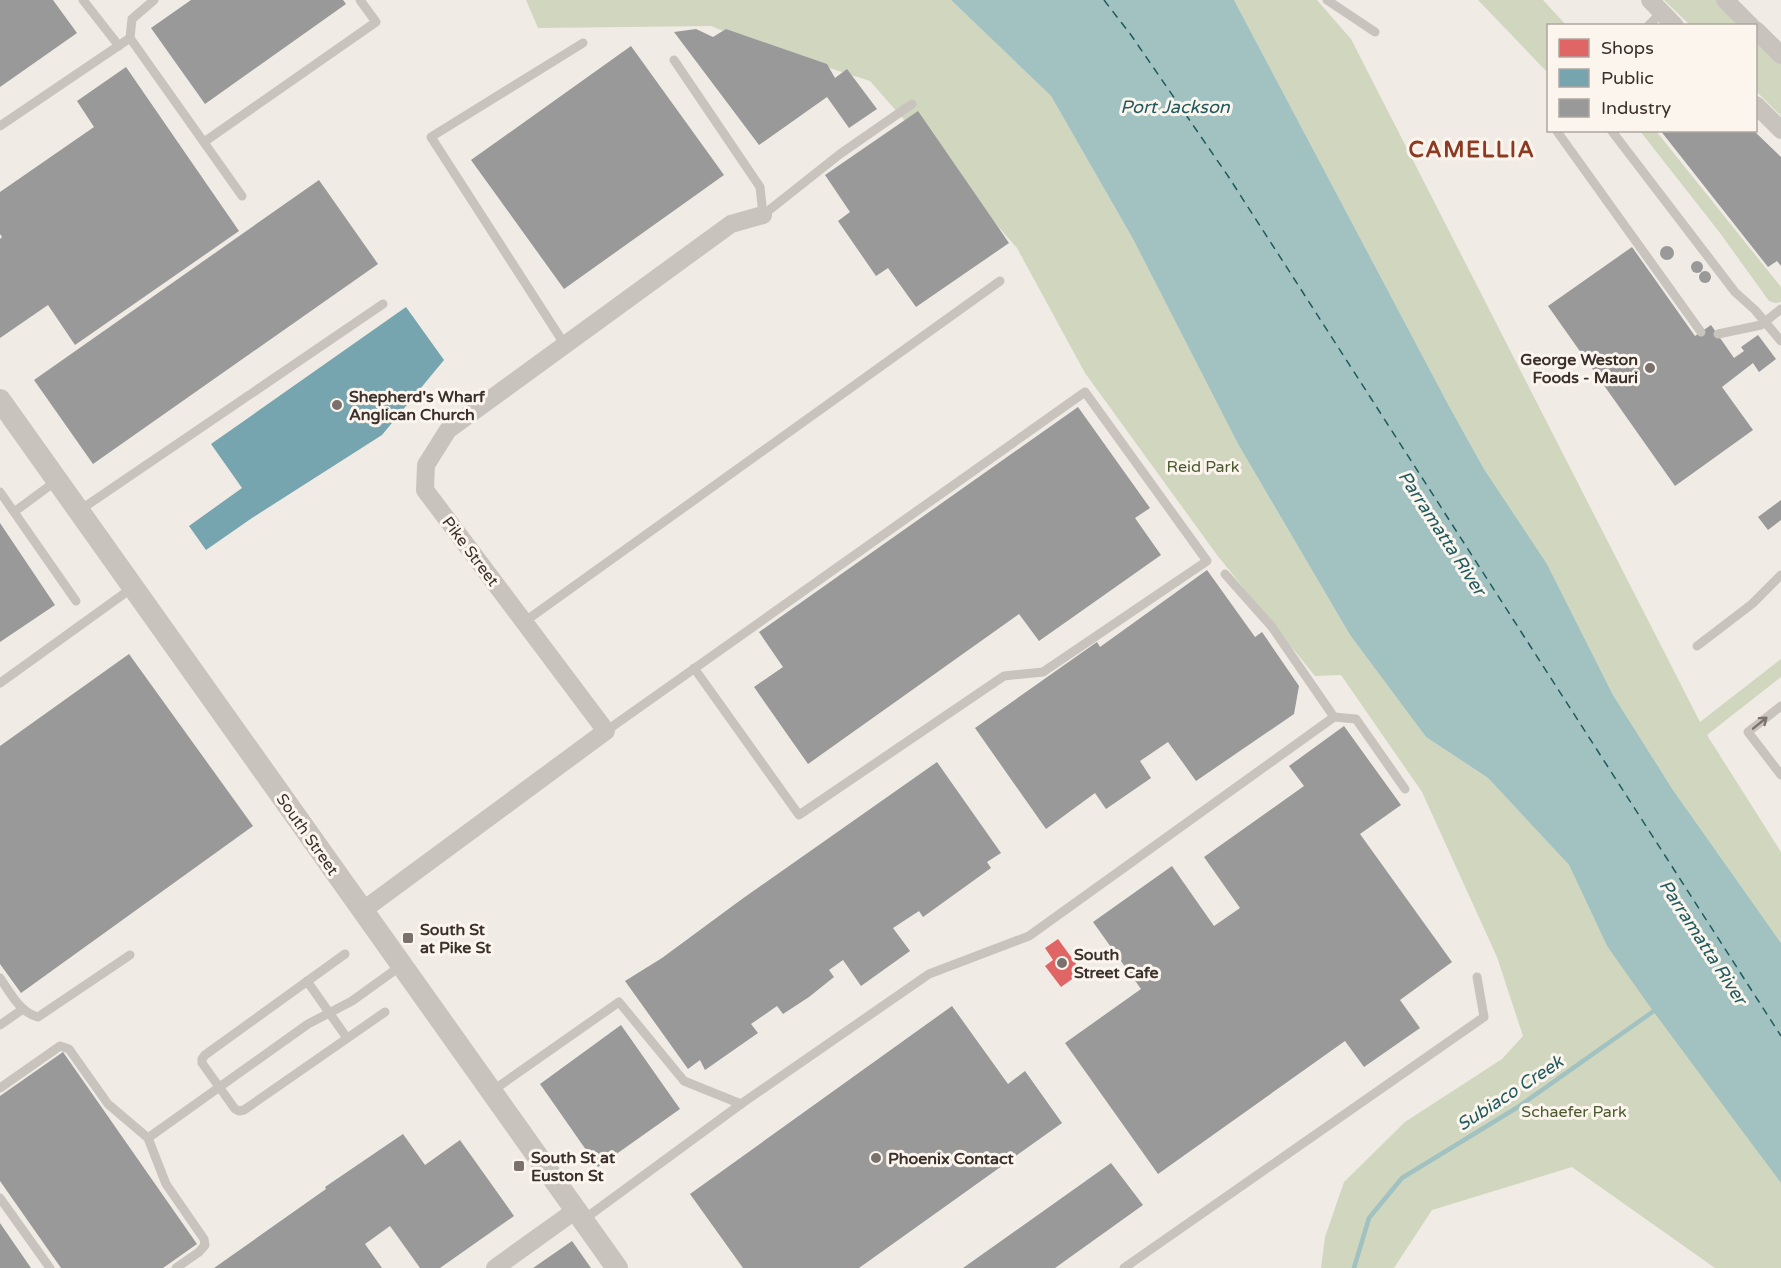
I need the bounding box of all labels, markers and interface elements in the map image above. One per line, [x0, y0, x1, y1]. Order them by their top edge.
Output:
legend [1547, 24, 1757, 132]
text: Shops [1601, 37, 1654, 59]
text: Public [1601, 67, 1654, 89]
water label: Port Jackson [1120, 96, 1231, 118]
text: Industry [1601, 97, 1672, 119]
district label: CAMELLIA [1408, 137, 1536, 163]
place label: George Weston Foods - Mauri [1520, 350, 1638, 388]
marker: George Weston Foods - Mauri [1643, 361, 1657, 375]
place label: Shepherd's Wharf Anglican Church [349, 387, 486, 425]
marker: Shepherd's Wharf Anglican Church [330, 398, 344, 412]
park label: Reid Park [1167, 457, 1240, 477]
water label: Parramatta River [1393, 466, 1492, 601]
street label: Pike Street [437, 513, 503, 590]
one-way arrow [1752, 716, 1768, 729]
street label: South Street [272, 790, 343, 879]
water label: Parramatta River [1654, 875, 1753, 1010]
place label: South St at Pike St [420, 920, 492, 958]
marker: South St at Pike St [401, 931, 415, 945]
place label: South Street Cafe [1074, 945, 1159, 983]
marker: South Street Cafe [1055, 956, 1069, 970]
water label: Subiaco Creek [1453, 1050, 1568, 1135]
park label: Schaefer Park [1521, 1102, 1627, 1122]
place label: South St at Euston St [531, 1148, 616, 1186]
place label: Phoenix Contact [888, 1149, 1015, 1169]
marker: Phoenix Contact [869, 1151, 883, 1165]
marker: South St at Euston St [512, 1159, 526, 1173]

